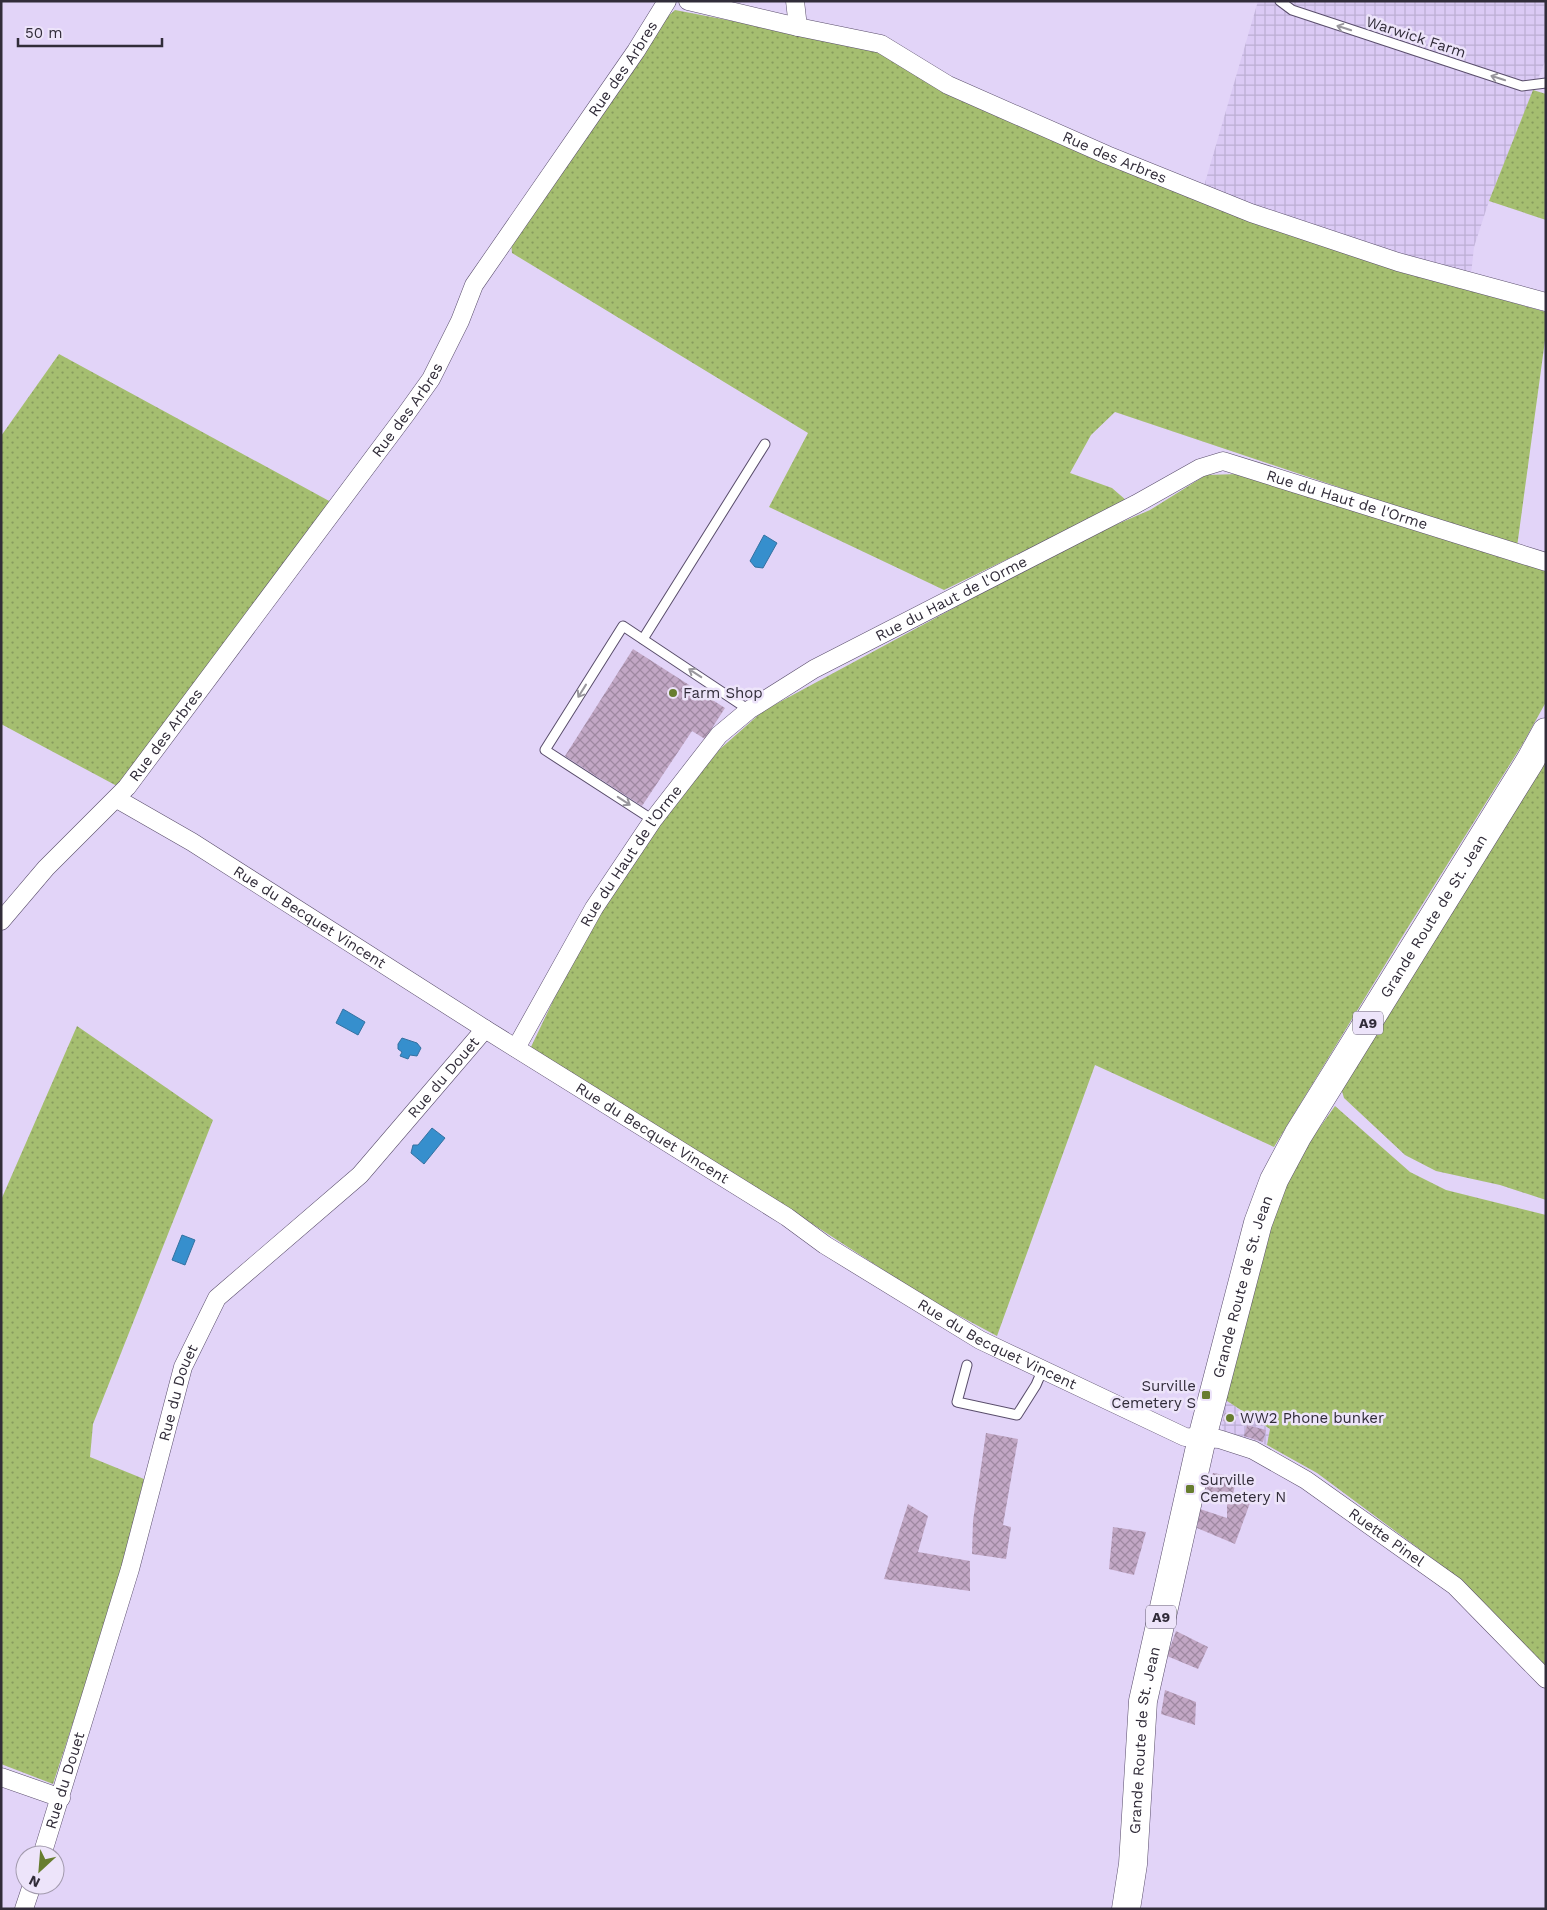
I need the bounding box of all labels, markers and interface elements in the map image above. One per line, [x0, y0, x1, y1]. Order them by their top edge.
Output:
street label: Warwick Farm [1364, 12, 1468, 62]
scale bar [18, 15, 161, 47]
street label: Rue des Arbres [584, 18, 661, 120]
one-way arrow [1336, 22, 1352, 32]
text: 50 m [25, 24, 62, 42]
one-way arrow [1491, 73, 1507, 83]
street label: Rue des Arbres [1060, 128, 1169, 187]
street label: Rue des Arbres [368, 360, 447, 461]
street label: Rue du Haut de l'Orme [1264, 466, 1430, 533]
street label: Rue du Haut de l'Orme [872, 552, 1030, 645]
one-way arrow [688, 667, 702, 677]
one-way arrow [577, 684, 587, 698]
place label: Farm Shop [683, 684, 763, 702]
street label: Rue des Arbres [125, 685, 206, 785]
marker: Farm Shop [667, 687, 679, 699]
street label: Rue du Haut de l'Orme [576, 781, 686, 930]
one-way arrow [616, 796, 630, 806]
street label: Grande Route de St. Jean [1376, 831, 1491, 1001]
street label: Rue du Becquet Vincent [230, 862, 390, 973]
road number: A9 [1353, 1011, 1383, 1034]
street label: Rue du Douet [404, 1033, 483, 1121]
street label: Rue du Becquet Vincent [572, 1079, 733, 1188]
street label: Grande Route de St. Jean [1209, 1193, 1276, 1380]
street label: Rue du Becquet Vincent [914, 1295, 1080, 1394]
street label: Rue du Douet [155, 1341, 202, 1443]
place label: Surville Cemetery S [1111, 1377, 1196, 1412]
marker: Surville Cemetery S [1200, 1389, 1212, 1401]
place label: WW2 Phone bunker [1240, 1409, 1384, 1427]
marker: WW2 Phone bunker [1224, 1412, 1236, 1424]
place label: Surville Cemetery N [1200, 1471, 1286, 1506]
marker: Surville Cemetery N [1184, 1483, 1196, 1495]
street label: Ruette Pinel [1345, 1504, 1428, 1570]
road number: A9 [1146, 1605, 1176, 1628]
street label: Grande Route de St. Jean [1126, 1645, 1164, 1834]
street label: Rue du Douet [42, 1729, 89, 1831]
north arrow [15, 1845, 65, 1895]
text: N [26, 1872, 42, 1891]

